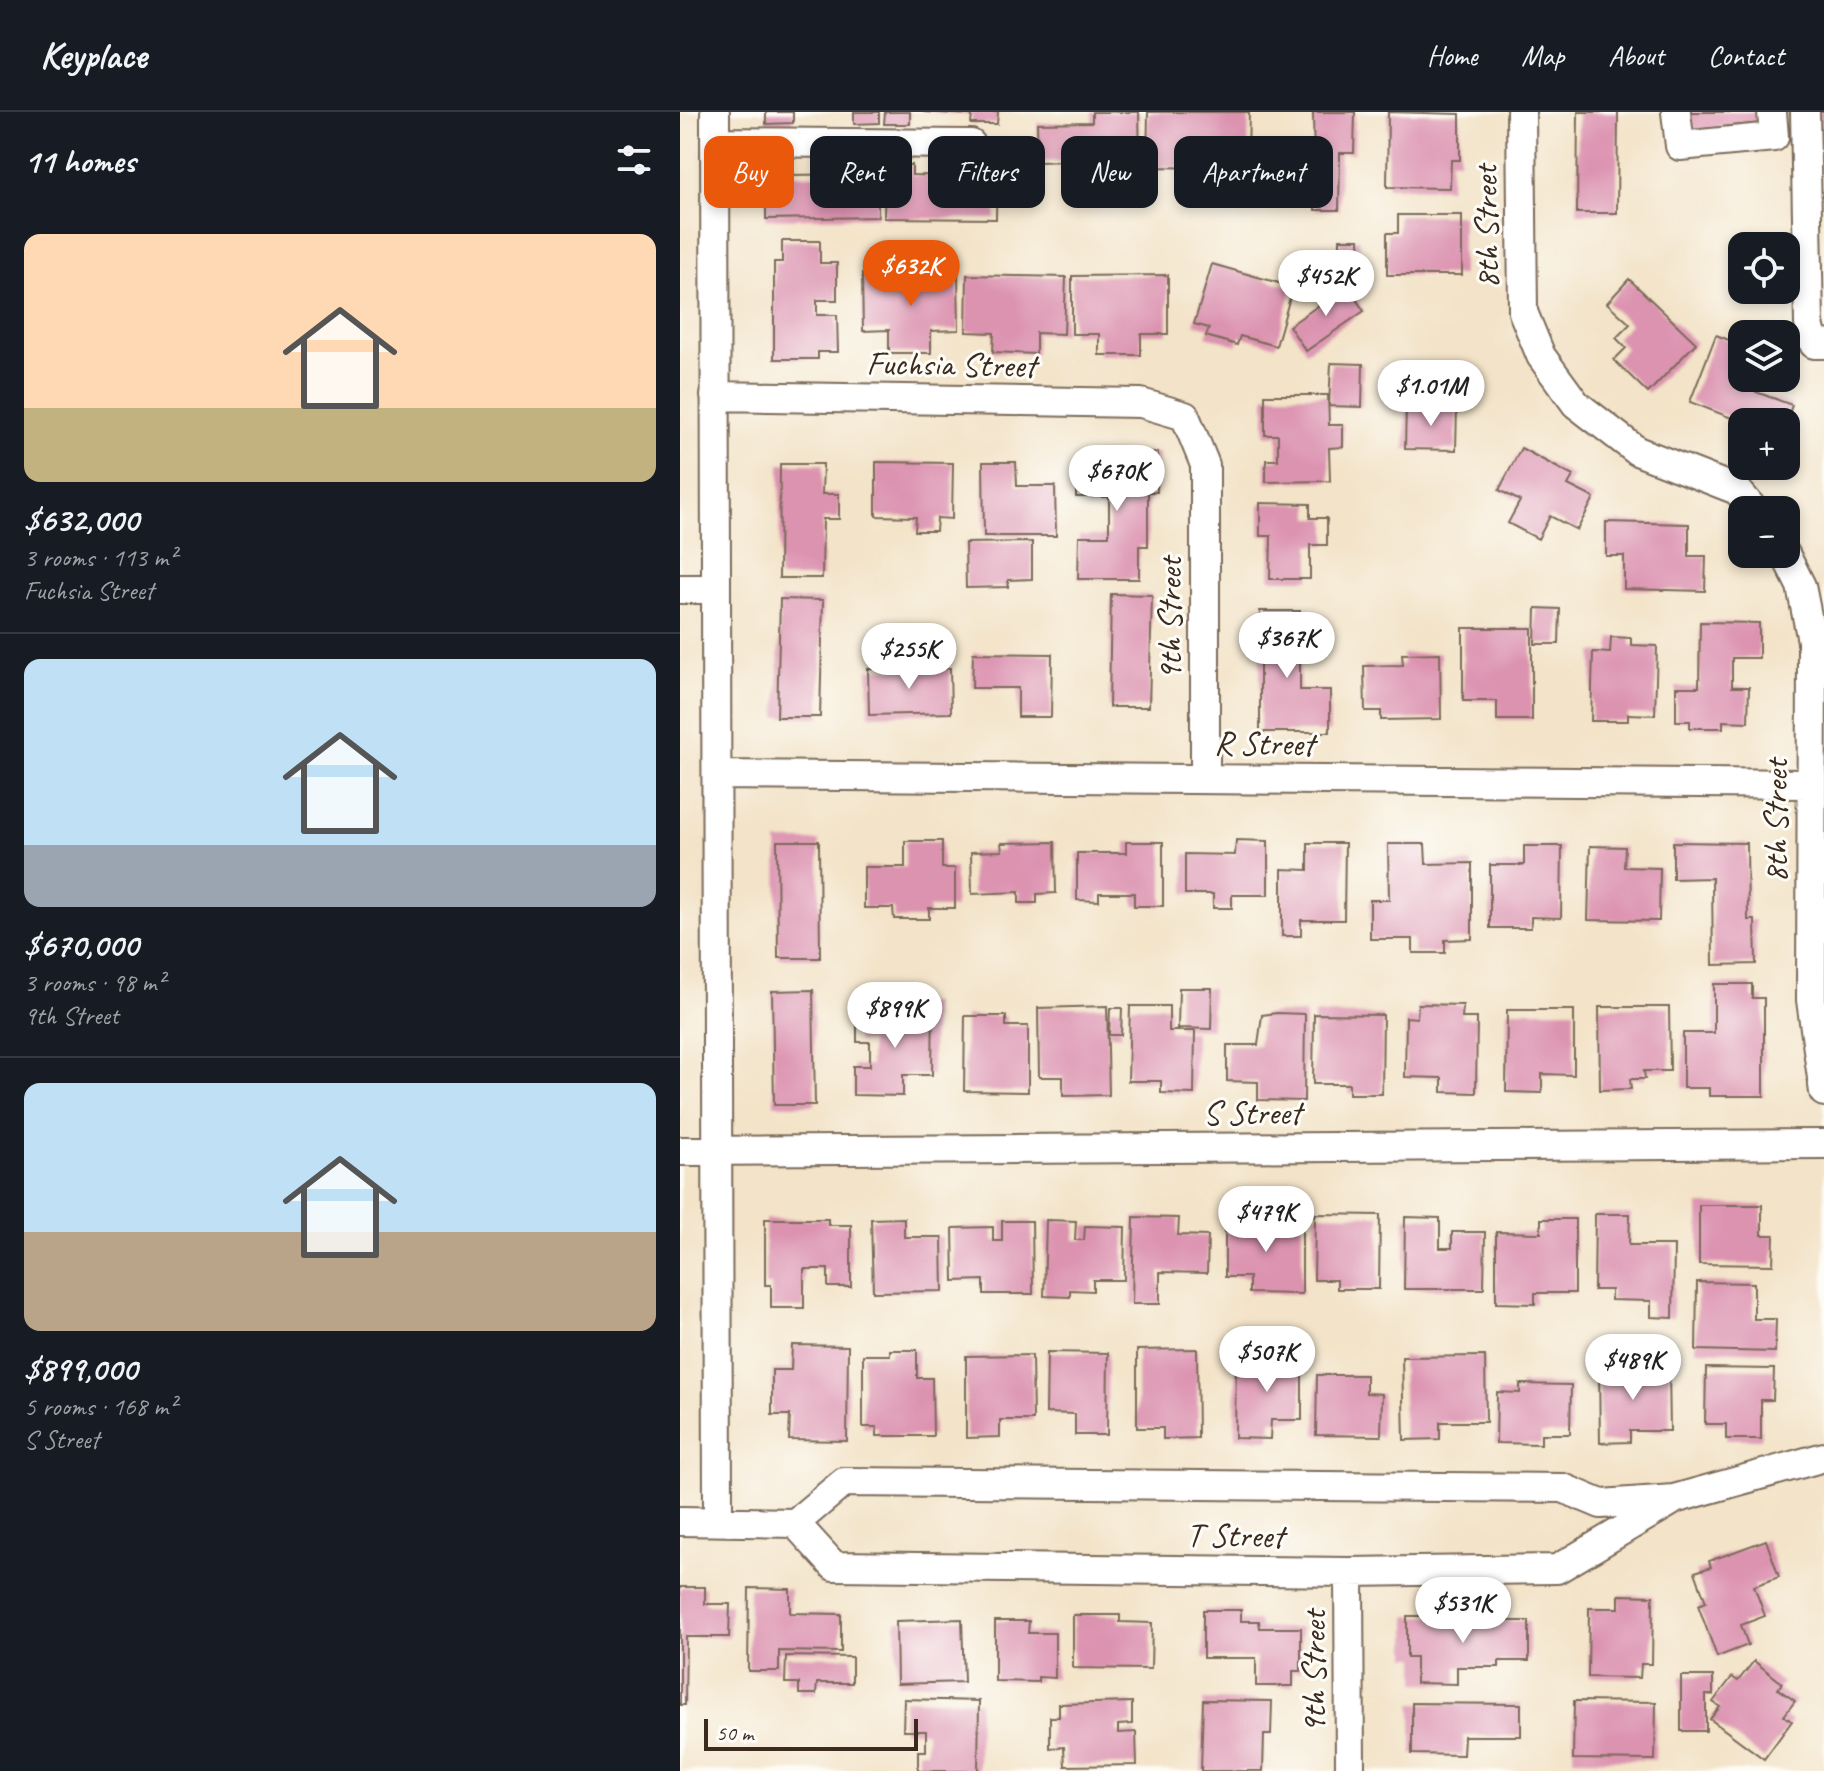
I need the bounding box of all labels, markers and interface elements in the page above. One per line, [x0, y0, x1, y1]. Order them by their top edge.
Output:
text: Keyplace [40, 32, 147, 79]
text: Home [1427, 38, 1477, 73]
text: Map [1521, 38, 1564, 73]
text: About [1608, 38, 1664, 73]
text: Contact [1708, 38, 1784, 73]
chip: Buy [704, 136, 794, 208]
chip: Rent [810, 136, 912, 208]
chip: Filters [928, 136, 1045, 208]
chip: New [1061, 136, 1158, 208]
chip: Apartment [1174, 136, 1333, 208]
icon: filters [612, 138, 656, 182]
text: 11 homes [24, 139, 135, 182]
street label: 8th Street [1463, 161, 1509, 289]
map controls [1728, 232, 1800, 568]
button: locate [1728, 232, 1800, 304]
pin: $632K [855, 240, 967, 308]
text: $632K [881, 249, 941, 282]
pin: $452K [1270, 250, 1382, 318]
text: $452K [1296, 259, 1356, 292]
icon: home [268, 286, 412, 430]
button: layers [1728, 320, 1800, 392]
street label: Fuchsia Street [866, 341, 1041, 387]
pin: $1.01M [1366, 360, 1496, 428]
text: $1.01M [1396, 369, 1466, 402]
button: + [1728, 408, 1800, 480]
pin: $670K [1061, 445, 1173, 513]
text: $670K [1087, 454, 1147, 487]
button: − [1728, 496, 1800, 568]
text: $632,000 [24, 498, 139, 541]
text: 3 rooms · 113 m² [24, 541, 176, 574]
street label: 9th Street [1148, 553, 1191, 681]
text: Fuchsia Street [24, 574, 154, 607]
pin: $367K [1231, 612, 1343, 680]
text: $367K [1257, 621, 1317, 654]
pin: $255K [853, 623, 965, 691]
text: $255K [879, 632, 939, 665]
icon: home [268, 711, 412, 855]
street label: R Street [1214, 721, 1319, 765]
street label: 8th Street [1754, 755, 1797, 883]
text: $670,000 [24, 923, 138, 966]
text: 3 rooms · 98 m² [24, 966, 165, 999]
pin: $899K [839, 982, 951, 1050]
text: $899K [865, 991, 925, 1024]
text: 9th Street [24, 999, 119, 1032]
street label: S Street [1203, 1091, 1306, 1134]
icon: home [268, 1135, 412, 1279]
pin: $479K [1210, 1186, 1322, 1254]
text: $479K [1236, 1195, 1296, 1228]
pin: $507K [1211, 1326, 1323, 1394]
pin: $489K [1577, 1334, 1689, 1402]
text: $507K [1237, 1335, 1297, 1368]
text: $489K [1603, 1343, 1663, 1376]
text: $899,000 [24, 1347, 137, 1390]
text: 5 rooms · 168 m² [24, 1390, 176, 1423]
text: S Street [24, 1423, 99, 1456]
street label: T Street [1186, 1513, 1289, 1557]
pin: $531K [1407, 1577, 1519, 1645]
text: $531K [1433, 1586, 1493, 1619]
street label: 9th Street [1292, 1606, 1335, 1734]
scale bar [704, 1715, 918, 1751]
text: 50 m [716, 1719, 753, 1747]

